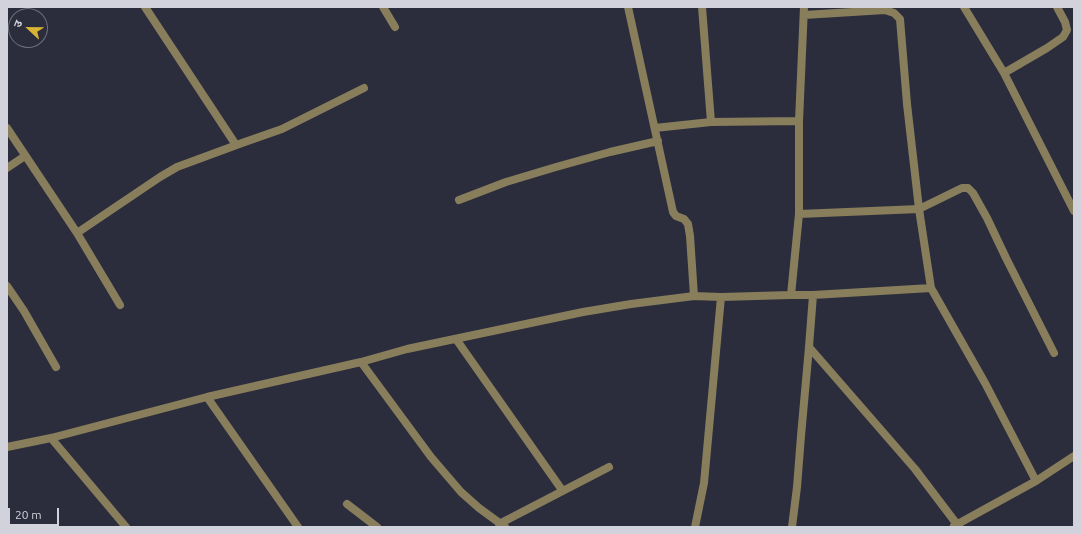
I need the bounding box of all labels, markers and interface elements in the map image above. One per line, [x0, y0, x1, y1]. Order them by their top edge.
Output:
north arrow [8, 8, 48, 48]
text: उ [11, 19, 25, 29]
scale bar [10, 500, 61, 526]
text: 20 m [15, 508, 42, 521]

